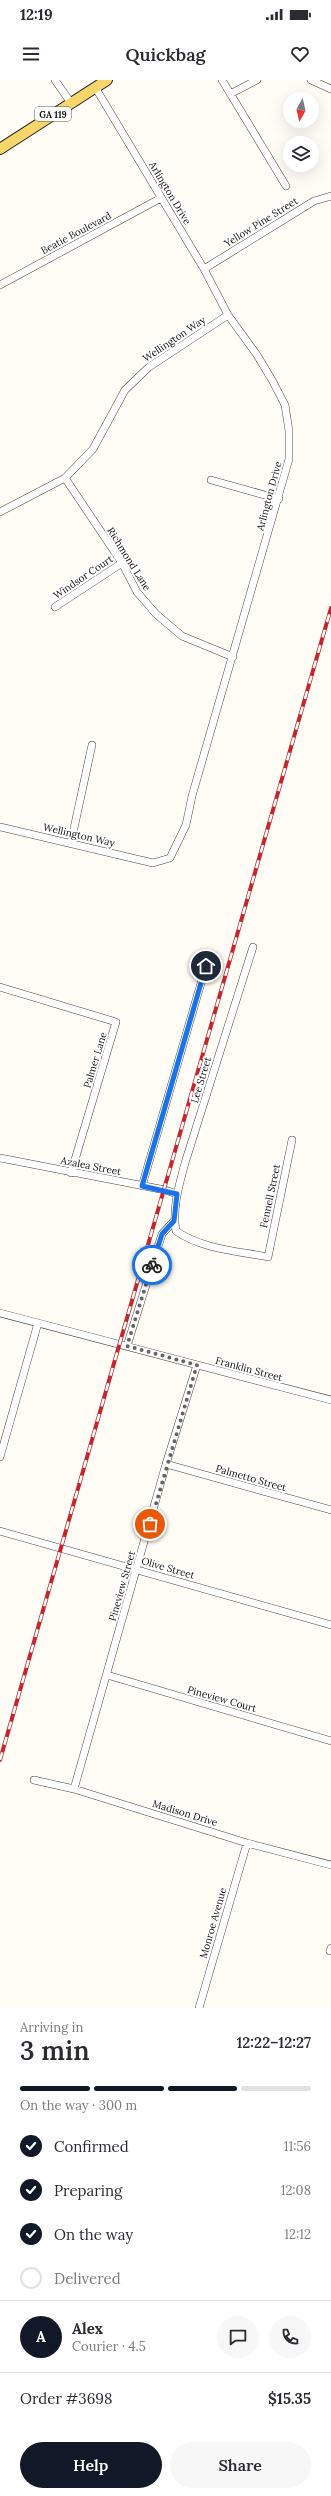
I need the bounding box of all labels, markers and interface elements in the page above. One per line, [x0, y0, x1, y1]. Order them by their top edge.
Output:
text: 12:19 [20, 5, 53, 24]
icon: menu [20, 43, 42, 65]
text: Quickbag [125, 43, 206, 66]
icon: heart [289, 43, 311, 65]
north arrow [283, 92, 319, 128]
map controls [283, 92, 319, 172]
road number: GA 119 [35, 107, 71, 121]
button: layers [283, 136, 319, 172]
street label: Arlington Drive [146, 158, 194, 227]
street label: Yellow Pine Street [221, 194, 300, 250]
street label: Beatie Boulevard [39, 209, 113, 257]
street label: Wellington Way [140, 313, 209, 365]
street label: Arlington Drive [253, 459, 285, 533]
street label: Richmond Lane [104, 525, 154, 594]
street label: Windsor Court [51, 552, 115, 602]
street label: Wellington Way [42, 820, 117, 850]
pin [189, 949, 223, 983]
icon: home [195, 955, 217, 977]
street label: Palmer Lane [80, 1030, 110, 1090]
street label: Lee Street [188, 1055, 214, 1105]
street label: Azalea Street [59, 1154, 122, 1178]
street label: Fennell Street [257, 1163, 283, 1229]
courier [132, 1245, 172, 1285]
icon: bike [141, 1254, 163, 1276]
street label: Franklin Street [214, 1354, 284, 1384]
street label: Palmetto Street [214, 1462, 288, 1494]
pin [133, 1507, 167, 1541]
icon: bag [139, 1513, 161, 1535]
street label: Pineview Street [106, 1549, 138, 1623]
street label: Olive Street [140, 1554, 196, 1582]
street label: Pineview Court [186, 1683, 258, 1715]
street label: Madison Drive [151, 1797, 220, 1829]
street label: Monroe Avenue [197, 1886, 229, 1960]
text: Arriving in [20, 2019, 83, 2036]
text: 12:22–12:27 [236, 2033, 311, 2052]
text: 3 min [20, 2034, 90, 2067]
text: On the way · 300 m [20, 2097, 137, 2114]
icon: check [20, 2135, 42, 2157]
text: Confirmed [54, 2137, 129, 2156]
text: 11:56 [284, 2138, 311, 2155]
icon: check [20, 2179, 42, 2201]
text: Preparing [54, 2181, 122, 2200]
text: 12:08 [281, 2182, 311, 2199]
icon: check [20, 2223, 42, 2245]
text: On the way [54, 2225, 133, 2244]
text: 12:12 [284, 2226, 311, 2243]
text: Delivered [54, 2269, 121, 2288]
button: chat [217, 2316, 259, 2358]
button: phone [269, 2316, 311, 2358]
text: Alex [72, 2319, 103, 2338]
text: A [36, 2327, 46, 2346]
text: Courier · 4.5 [72, 2338, 146, 2355]
text: Order #3698 [20, 2389, 112, 2408]
text: $15.35 [268, 2389, 311, 2408]
button: Help [20, 2442, 162, 2488]
button: Share [170, 2442, 311, 2488]

